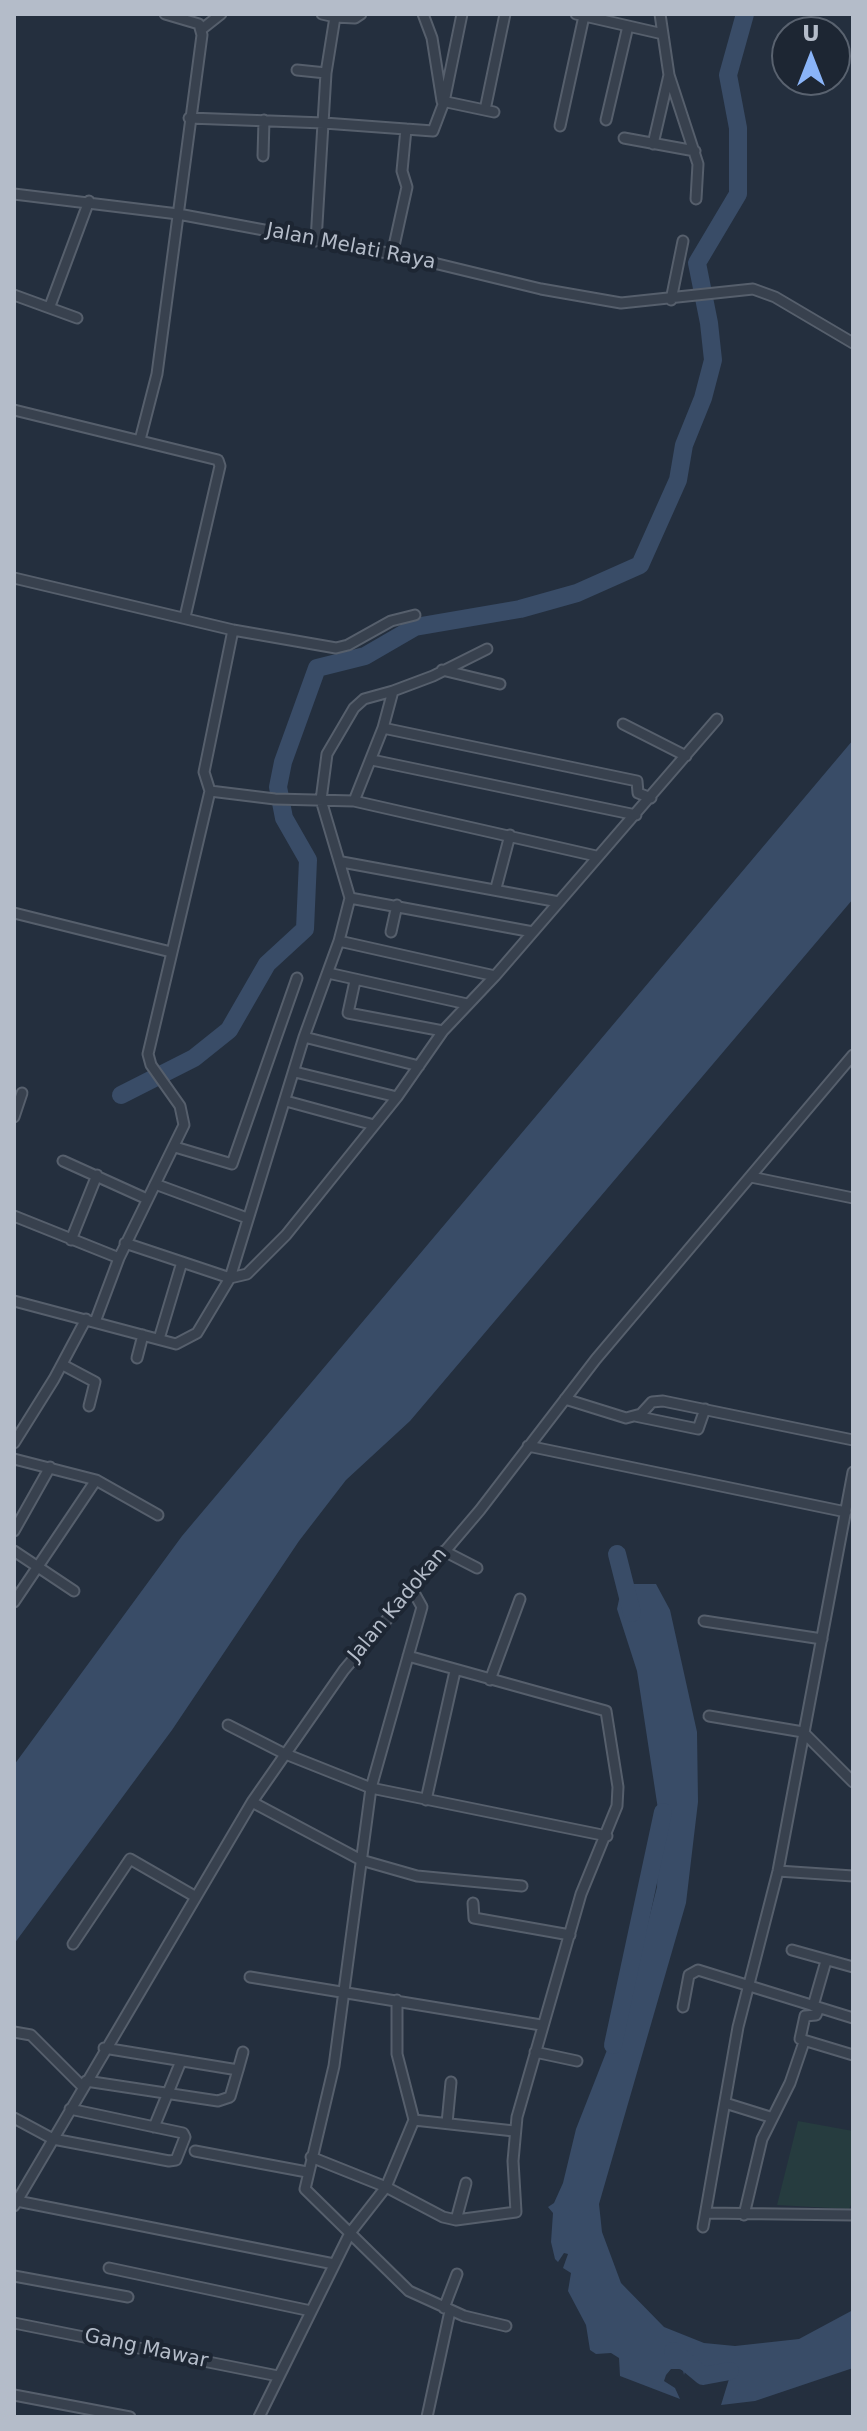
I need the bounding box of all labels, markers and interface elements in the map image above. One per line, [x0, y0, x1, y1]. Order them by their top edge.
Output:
north arrow [771, 16, 851, 96]
text: U [802, 21, 820, 46]
street label: Jalan Melati Raya [264, 219, 438, 275]
street label: Jalan Kadokan [343, 1543, 453, 1667]
street label: Gang Mawar [82, 2324, 210, 2374]

